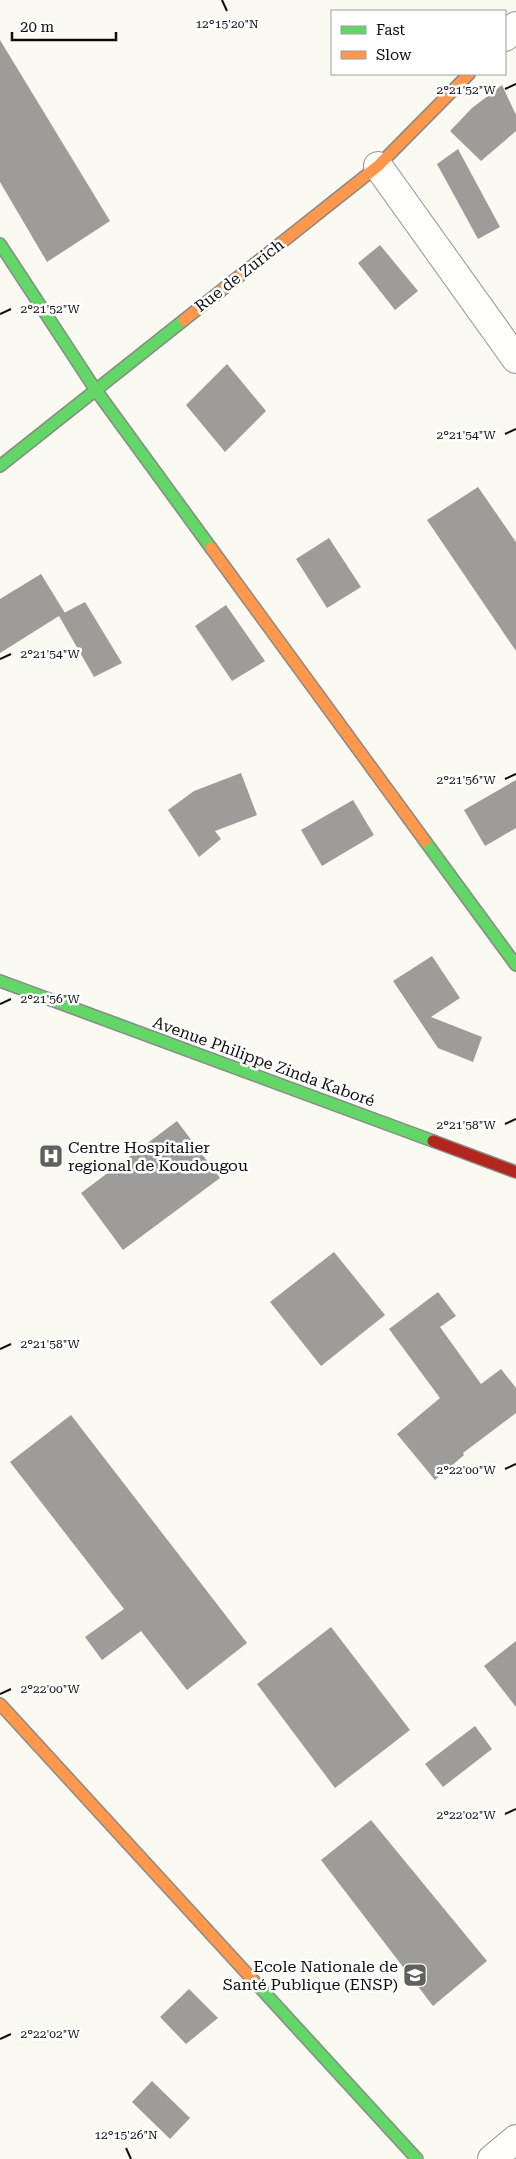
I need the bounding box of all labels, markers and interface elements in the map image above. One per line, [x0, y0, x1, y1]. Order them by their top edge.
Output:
scale bar [12, 10, 116, 42]
legend [331, 10, 506, 75]
text: 12°15'20"N [195, 17, 259, 31]
text: 20 m [20, 18, 55, 36]
text: Fast [376, 21, 406, 39]
text: Slow [376, 46, 412, 64]
text: 2°21'52"W [436, 83, 496, 97]
street label: Rue de Zurich [191, 235, 288, 316]
text: 2°21'52"W [20, 302, 80, 316]
text: 2°21'54"W [436, 428, 496, 442]
text: 2°21'54"W [20, 647, 80, 661]
text: 2°21'56"W [436, 773, 496, 787]
text: 2°21'56"W [20, 992, 80, 1006]
street label: Avenue Philippe Zinda Kaboré [150, 1012, 378, 1111]
text: 2°21'58"W [436, 1118, 496, 1132]
place label: Centre Hospitalier regional de Koudougou [68, 1138, 248, 1175]
hospital icon: Centre Hospitalier regional de Koudougou [38, 1143, 64, 1169]
text: 2°21'58"W [20, 1337, 80, 1351]
text: 2°22'00"W [436, 1463, 496, 1477]
text: 2°22'00"W [20, 1682, 80, 1696]
text: 2°22'02"W [436, 1808, 496, 1822]
place label: Ecole Nationale de Santé Publique (ENSP) [223, 1957, 398, 1994]
school or university icon: Ecole Nationale de Santé Publique (ENSP) [402, 1962, 428, 1988]
text: 2°22'02"W [20, 2027, 80, 2041]
text: 12°15'26"N [94, 2128, 158, 2142]

